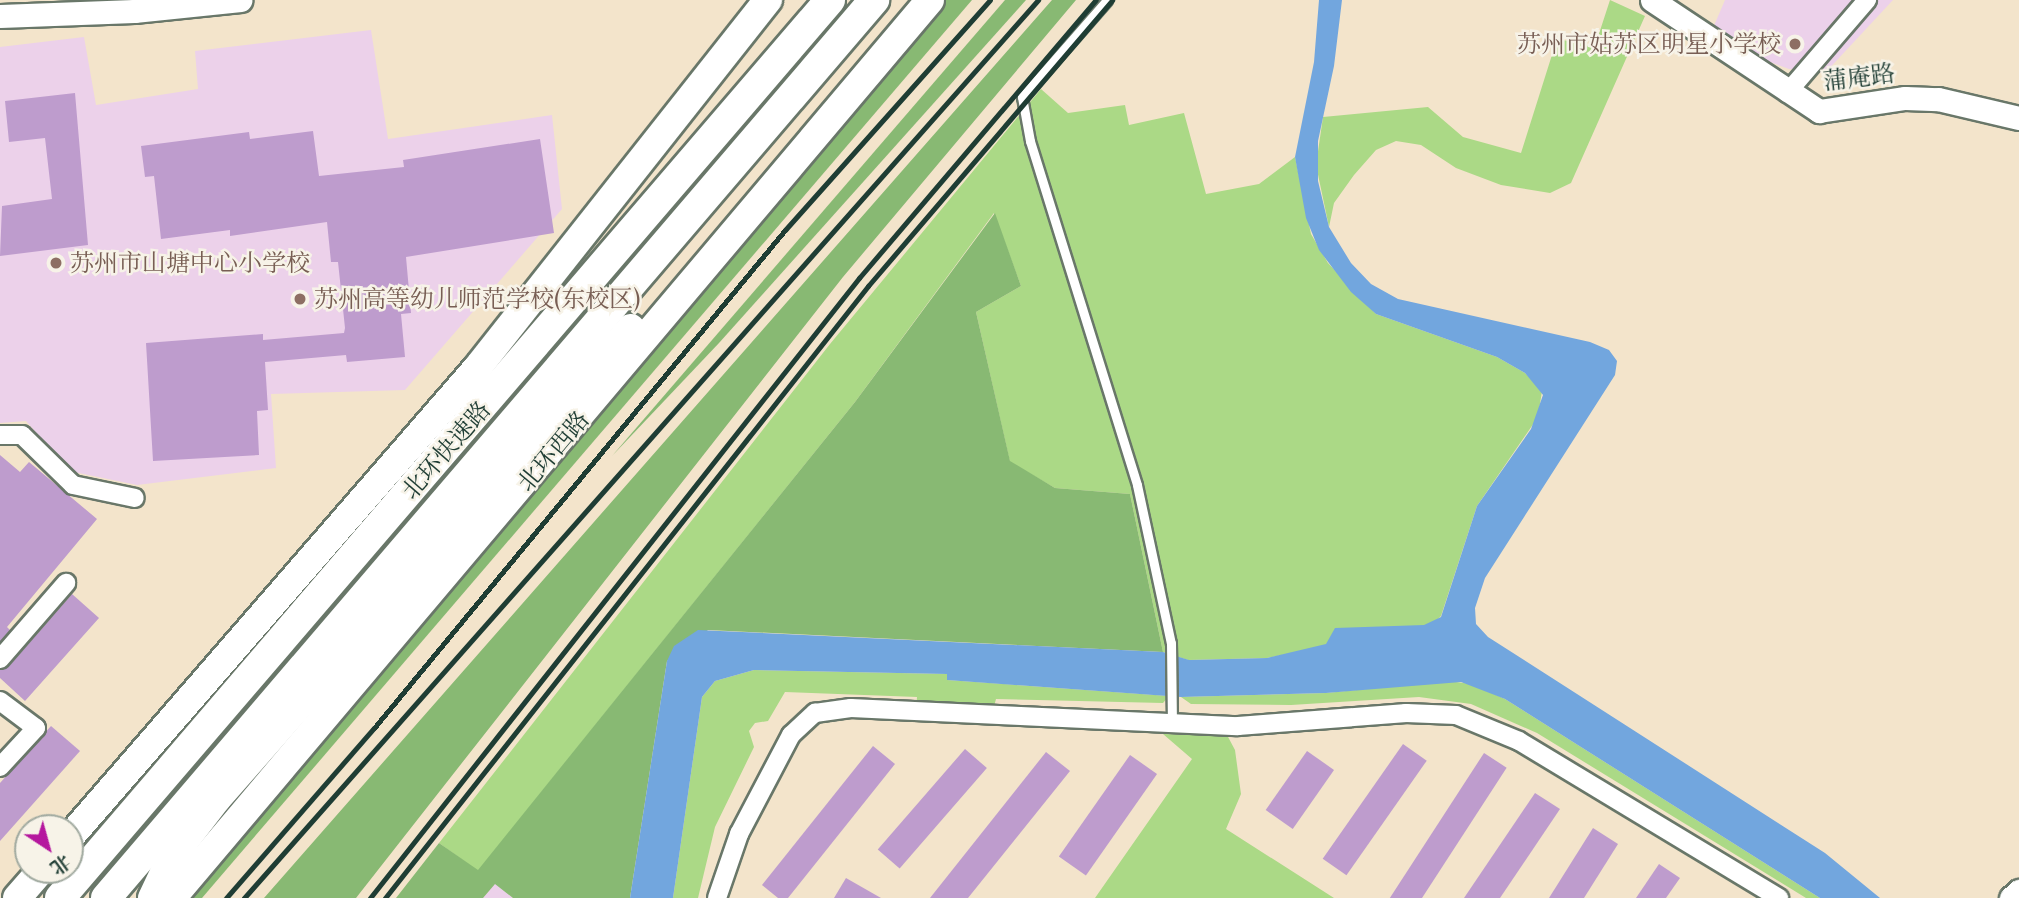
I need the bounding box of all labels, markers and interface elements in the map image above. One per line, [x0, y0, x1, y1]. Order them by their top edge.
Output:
place label: 苏州市姑苏区明星小学校 [1517, 30, 1781, 58]
marker: 苏州市姑苏区明星小学校 [1787, 36, 1803, 52]
street label: 蒲庵路 [1822, 58, 1896, 96]
place label: 苏州市山塘中心小学校 [70, 249, 310, 277]
marker: 苏州市山塘中心小学校 [48, 255, 64, 271]
place label: 苏州高等幼儿师范学校(东校区) [314, 285, 641, 313]
marker: 苏州高等幼儿师范学校(东校区) [292, 291, 308, 307]
street label: 北环快速路 [396, 395, 496, 505]
street label: 北环西路 [511, 405, 595, 497]
north arrow [14, 814, 84, 884]
text: 北 [46, 850, 75, 880]

